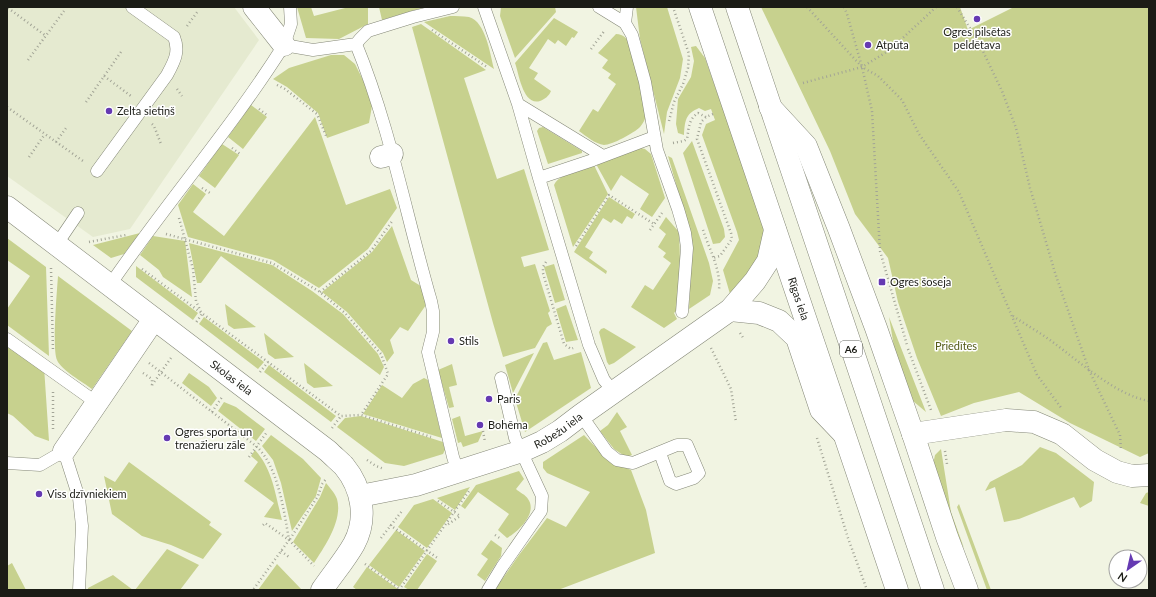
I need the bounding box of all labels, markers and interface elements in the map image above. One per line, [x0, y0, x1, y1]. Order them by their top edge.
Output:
marker: Ogres pilsētas peldētava [972, 14, 982, 24]
place label: Ogres pilsētas peldētava [943, 25, 1011, 51]
place label: Atpūta [876, 38, 909, 51]
marker: Atpūta [863, 40, 873, 50]
place label: Zelta sietiņš [117, 104, 175, 117]
marker: Zelta sietiņš [104, 106, 114, 116]
street label: Rīgas iela [786, 275, 812, 322]
place label: Ogres šoseja [890, 275, 951, 288]
marker: Ogres šoseja [877, 277, 887, 287]
place label: Stils [459, 334, 479, 347]
marker: Stils [446, 336, 456, 346]
park label: Priedītes [935, 339, 977, 352]
road number: A6 [840, 341, 862, 357]
street label: Skolas iela [208, 357, 255, 397]
place label: Paris [497, 392, 521, 405]
marker: Paris [484, 394, 494, 404]
street label: Robežu iela [532, 410, 584, 451]
place label: Bohēma [488, 418, 528, 431]
marker: Bohēma [475, 420, 485, 430]
place label: Ogres sporta un trenažieru zāle [175, 425, 252, 451]
marker: Ogres sporta un trenažieru zāle [162, 433, 172, 443]
place label: Viss dzīvniekiem [47, 487, 127, 500]
marker: Viss dzīvniekiem [34, 489, 44, 499]
north arrow [1108, 549, 1148, 589]
text: N [1115, 570, 1129, 585]

